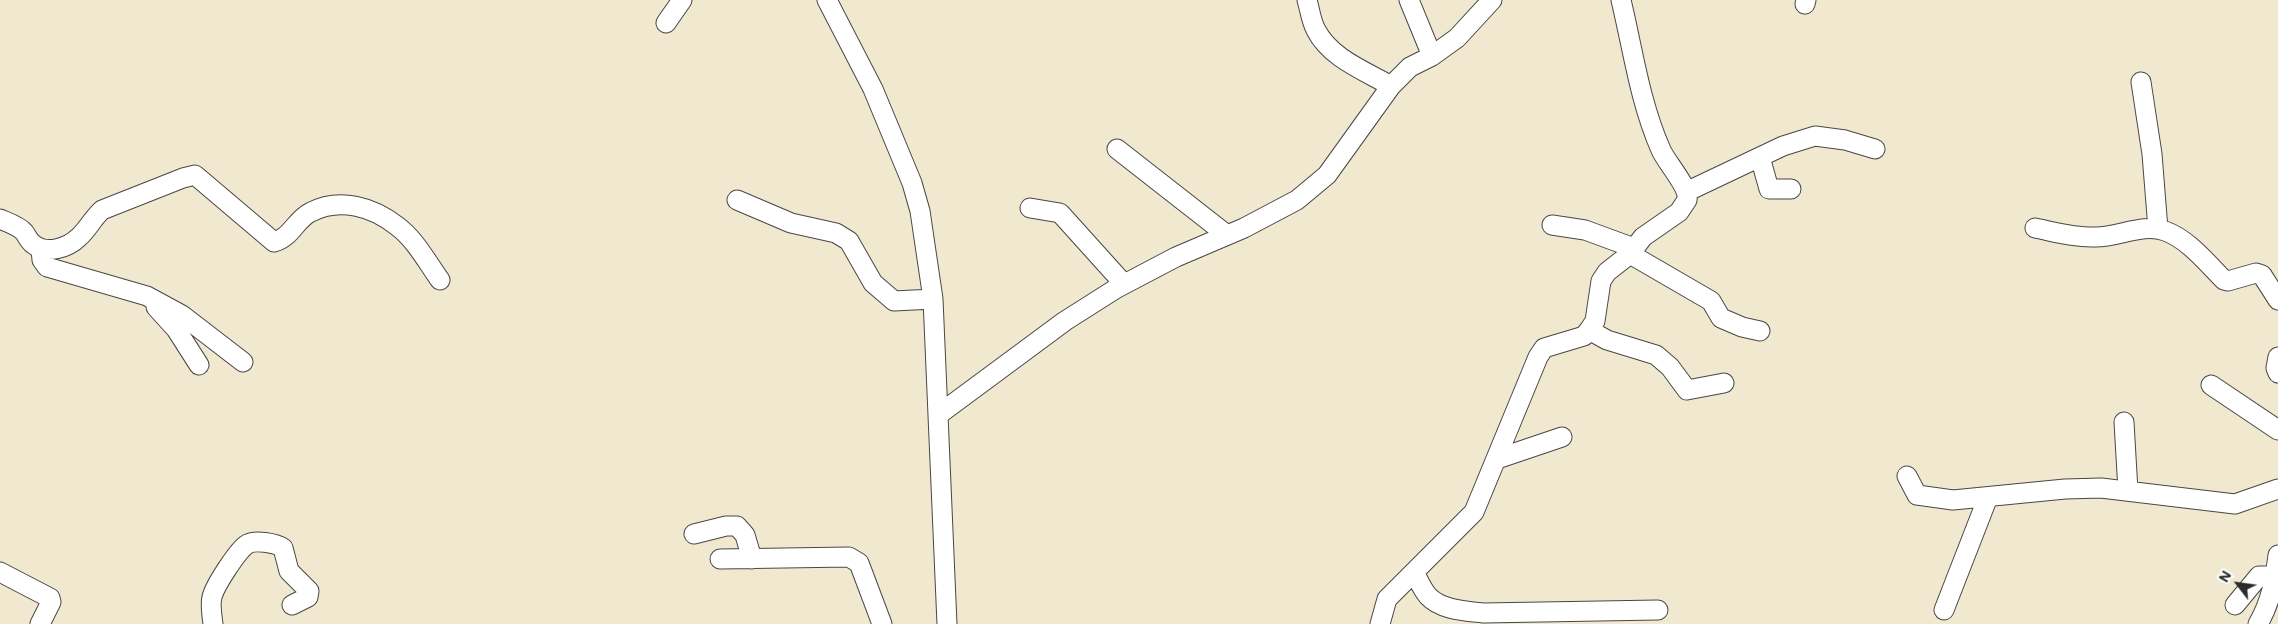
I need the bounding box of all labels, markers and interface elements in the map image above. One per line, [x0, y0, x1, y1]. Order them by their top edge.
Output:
north arrow [2213, 559, 2263, 609]
text: N [2214, 567, 2235, 586]

